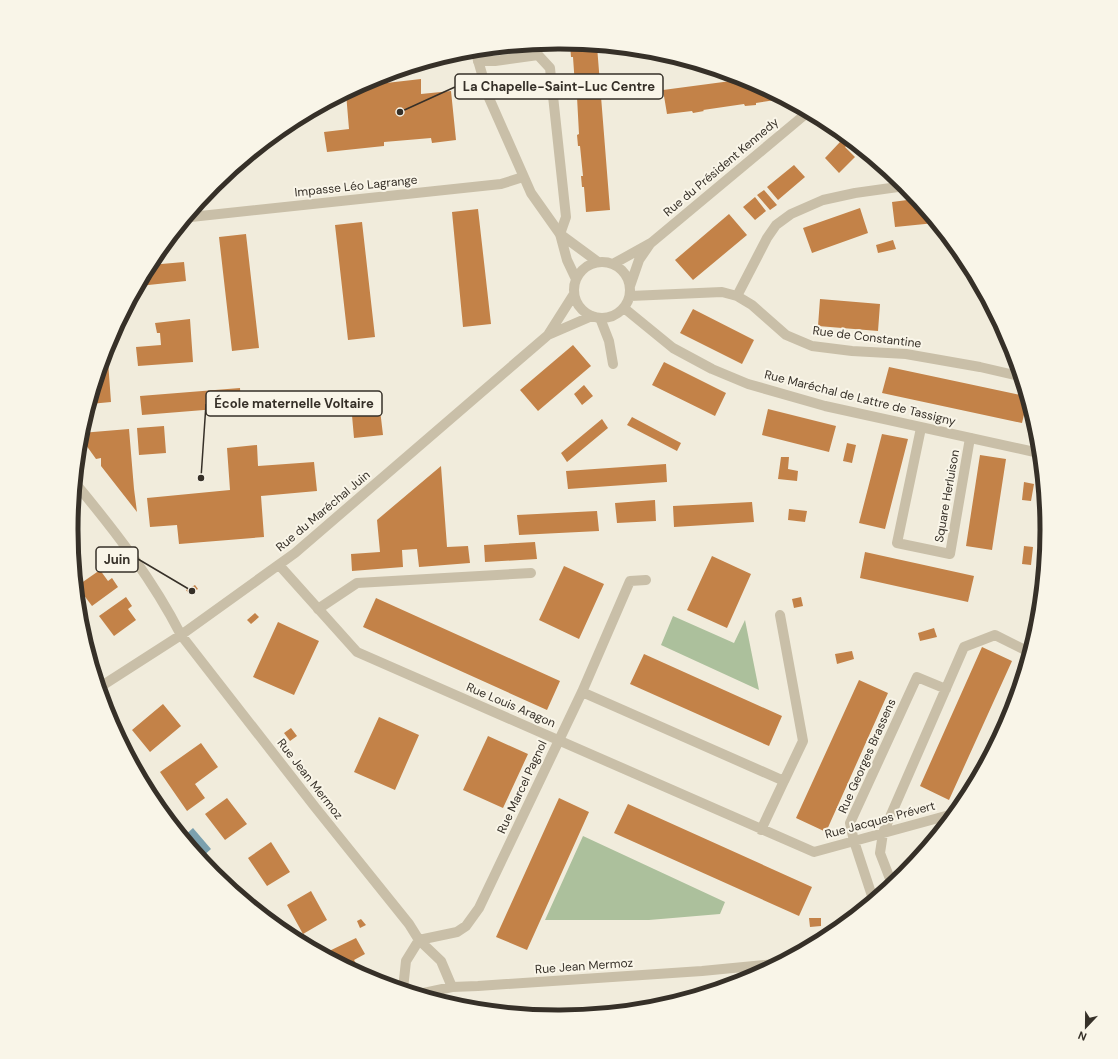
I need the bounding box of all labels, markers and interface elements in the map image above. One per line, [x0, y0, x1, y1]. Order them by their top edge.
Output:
callout: La Chapelle-Saint-Luc Centre [455, 74, 663, 99]
text: La Chapelle-Saint-Luc Centre [463, 78, 655, 95]
street label: Rue du Président Kennedy [660, 114, 782, 220]
street label: Impasse Léo Lagrange [294, 172, 418, 200]
street label: Rue de Constantine [812, 322, 922, 352]
street label: Rue Maréchal de Lattre de Tassigny [763, 366, 958, 430]
callout: École maternelle Voltaire [206, 391, 382, 416]
text: École maternelle Voltaire [214, 394, 374, 412]
street label: Square Herluison [931, 448, 963, 544]
street label: Rue du Maréchal Juin [273, 467, 373, 555]
callout: Juin [96, 547, 138, 572]
text: Juin [104, 551, 130, 568]
street label: Rue Louis Aragon [464, 679, 558, 731]
street label: Rue Georges Brassens [835, 696, 899, 816]
street label: Rue Jean Mermoz [273, 735, 347, 823]
street label: Rue Marcel Pagnol [493, 738, 551, 836]
street label: Rue Jacques Prévert [823, 797, 937, 842]
street label: Rue Jean Mermoz [535, 955, 633, 977]
north arrow [1066, 1007, 1106, 1047]
text: N [1076, 1028, 1089, 1044]

